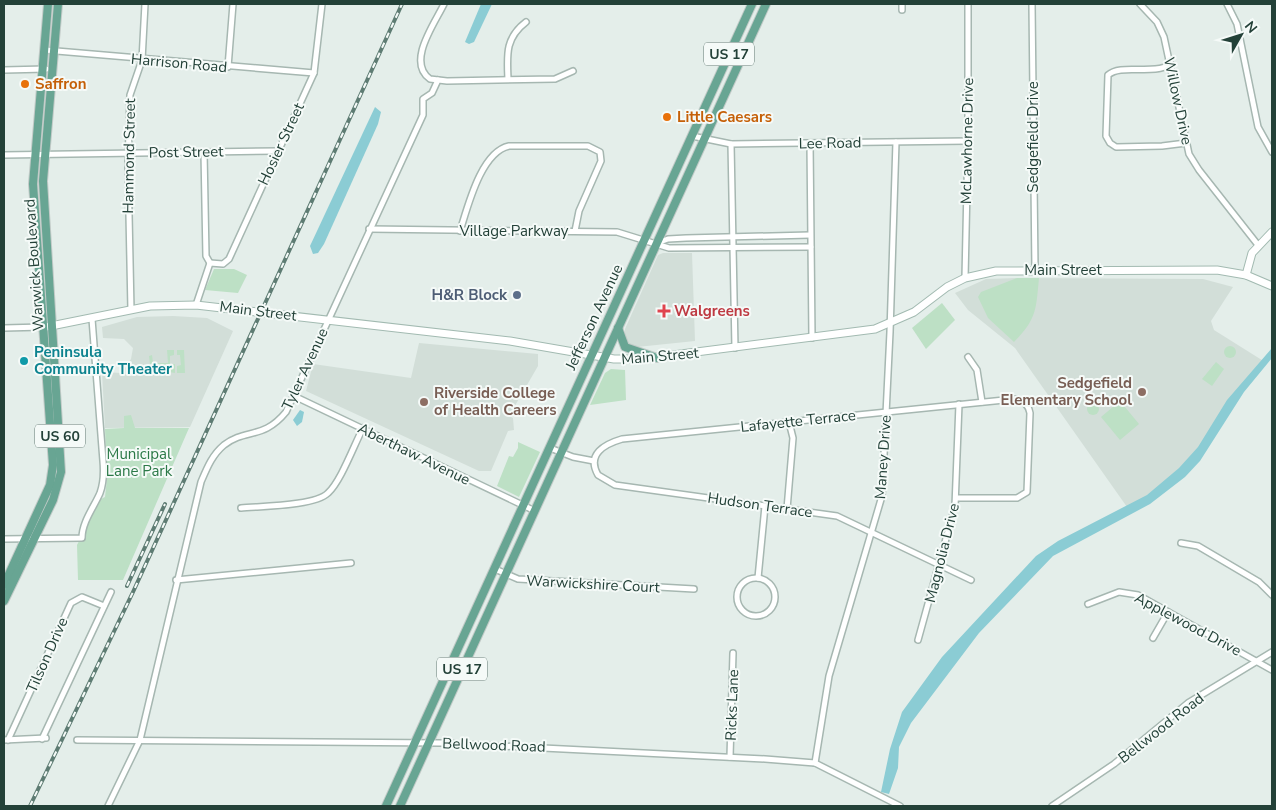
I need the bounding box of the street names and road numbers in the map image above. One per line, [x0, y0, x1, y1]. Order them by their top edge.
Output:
road number: US 17 [704, 42, 754, 66]
street label: Harrison Road [130, 49, 228, 77]
street label: Willow Drive [1159, 55, 1197, 147]
street label: McLawhorne Drive [956, 78, 978, 204]
street label: Sedgefield Drive [1023, 81, 1043, 193]
street label: Hammond Street [118, 97, 140, 214]
street label: Hosier Street [253, 99, 309, 188]
street label: Lee Road [798, 132, 862, 154]
street label: Post Street [148, 141, 224, 163]
street label: Warwick Boulevard [19, 198, 49, 332]
street label: Village Parkway [458, 221, 569, 241]
street label: Main Street [1024, 260, 1103, 280]
street label: Jefferson Avenue [560, 261, 627, 374]
street label: Main Street [218, 296, 298, 326]
street label: Tyler Avenue [277, 325, 333, 413]
street label: Main Street [620, 343, 700, 369]
street label: Lafayette Terrace [739, 405, 857, 437]
street label: Maney Drive [870, 414, 896, 500]
street label: Aberthaw Avenue [355, 418, 473, 490]
road number: US 60 [35, 424, 85, 448]
street label: Hudson Terrace [706, 488, 814, 522]
street label: Magnolia Drive [920, 501, 964, 605]
street label: Warwickshire Court [526, 571, 661, 598]
street label: Applewood Drive [1131, 587, 1245, 661]
street label: Tilson Drive [22, 614, 72, 696]
road number: US 17 [437, 658, 487, 681]
street label: Ricks Lane [721, 669, 743, 741]
street label: Bellwood Road [1114, 688, 1208, 768]
street label: Bellwood Road [442, 733, 546, 757]

